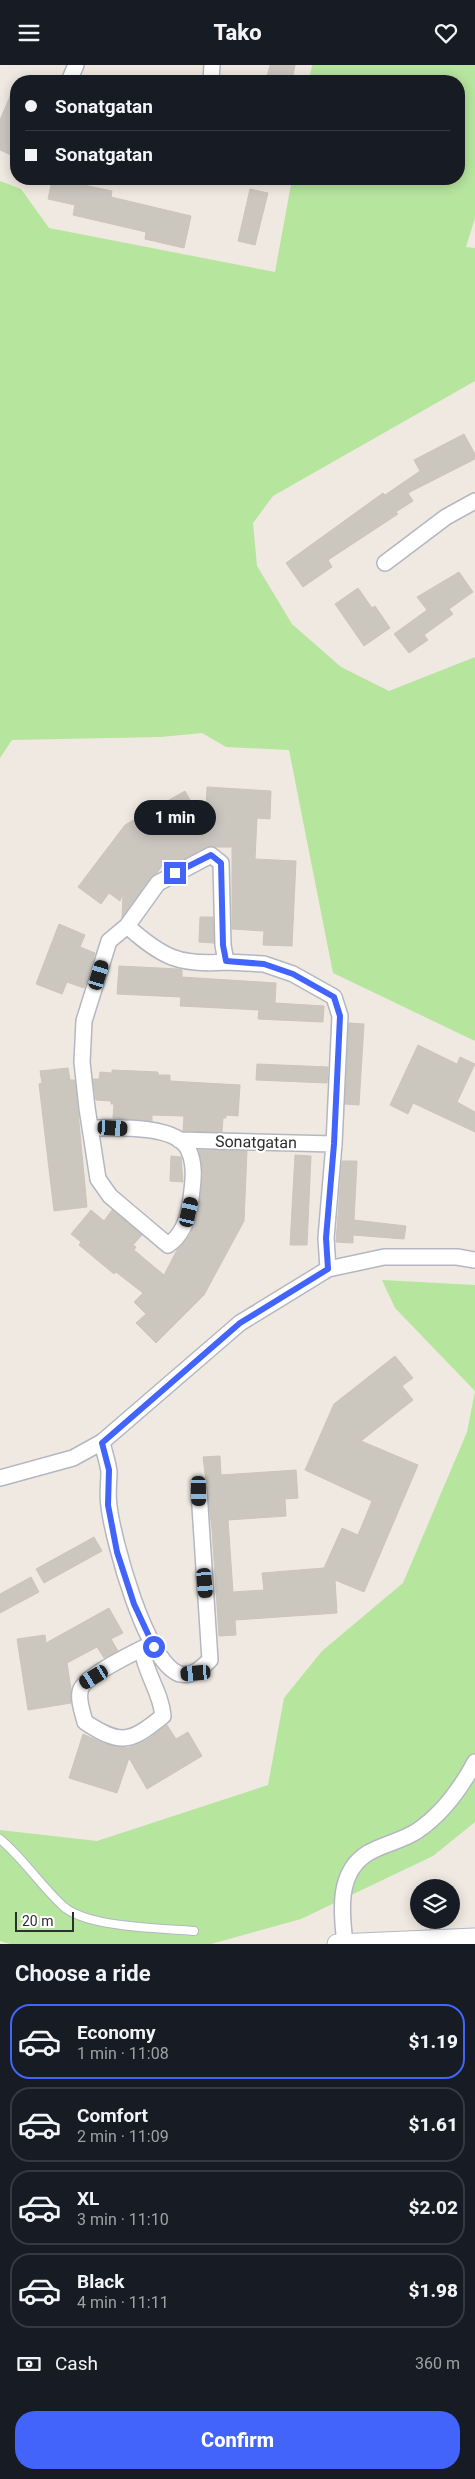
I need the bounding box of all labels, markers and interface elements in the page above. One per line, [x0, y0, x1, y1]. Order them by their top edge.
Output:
icon: menu [15, 19, 43, 47]
icon: heart [432, 19, 460, 47]
text: Tako [213, 20, 262, 45]
text: Sonatgatan [55, 95, 153, 118]
text: Sonatgatan [55, 143, 153, 166]
callout: 1 min [134, 801, 216, 835]
text: 1 min [155, 808, 195, 827]
route end [164, 862, 186, 884]
car [87, 958, 110, 992]
car [97, 1120, 128, 1136]
street label: Sonatgatan [215, 1132, 297, 1152]
car [178, 1196, 199, 1228]
car [191, 1476, 206, 1506]
car [196, 1567, 213, 1599]
route start [143, 1636, 165, 1658]
car [77, 1663, 110, 1691]
car [180, 1664, 211, 1682]
map controls [410, 1879, 460, 1929]
button: layers [410, 1879, 460, 1929]
scale bar [15, 1909, 74, 1932]
text: 20 m [22, 1913, 54, 1929]
text: Choose a ride [15, 1961, 151, 1986]
icon: car [17, 2019, 62, 2064]
text: Economy [77, 2021, 156, 2044]
text: $1.19 [409, 2030, 458, 2053]
text: 1 min · 11:08 [77, 2044, 169, 2063]
icon: car [17, 2102, 62, 2147]
text: Comfort [77, 2104, 148, 2127]
text: $1.61 [409, 2113, 458, 2136]
text: 2 min · 11:09 [77, 2127, 169, 2146]
icon: car [17, 2185, 62, 2230]
text: XL [77, 2187, 99, 2210]
text: $2.02 [409, 2196, 458, 2219]
text: 3 min · 11:10 [77, 2210, 169, 2229]
icon: car [17, 2268, 62, 2313]
text: Black [77, 2270, 124, 2293]
text: $1.98 [409, 2279, 458, 2302]
text: 4 min · 11:11 [77, 2293, 169, 2312]
icon: cash [15, 2350, 43, 2378]
text: Cash [55, 2352, 98, 2375]
text: 360 m [415, 2354, 460, 2373]
button: Confirm [15, 2411, 460, 2469]

